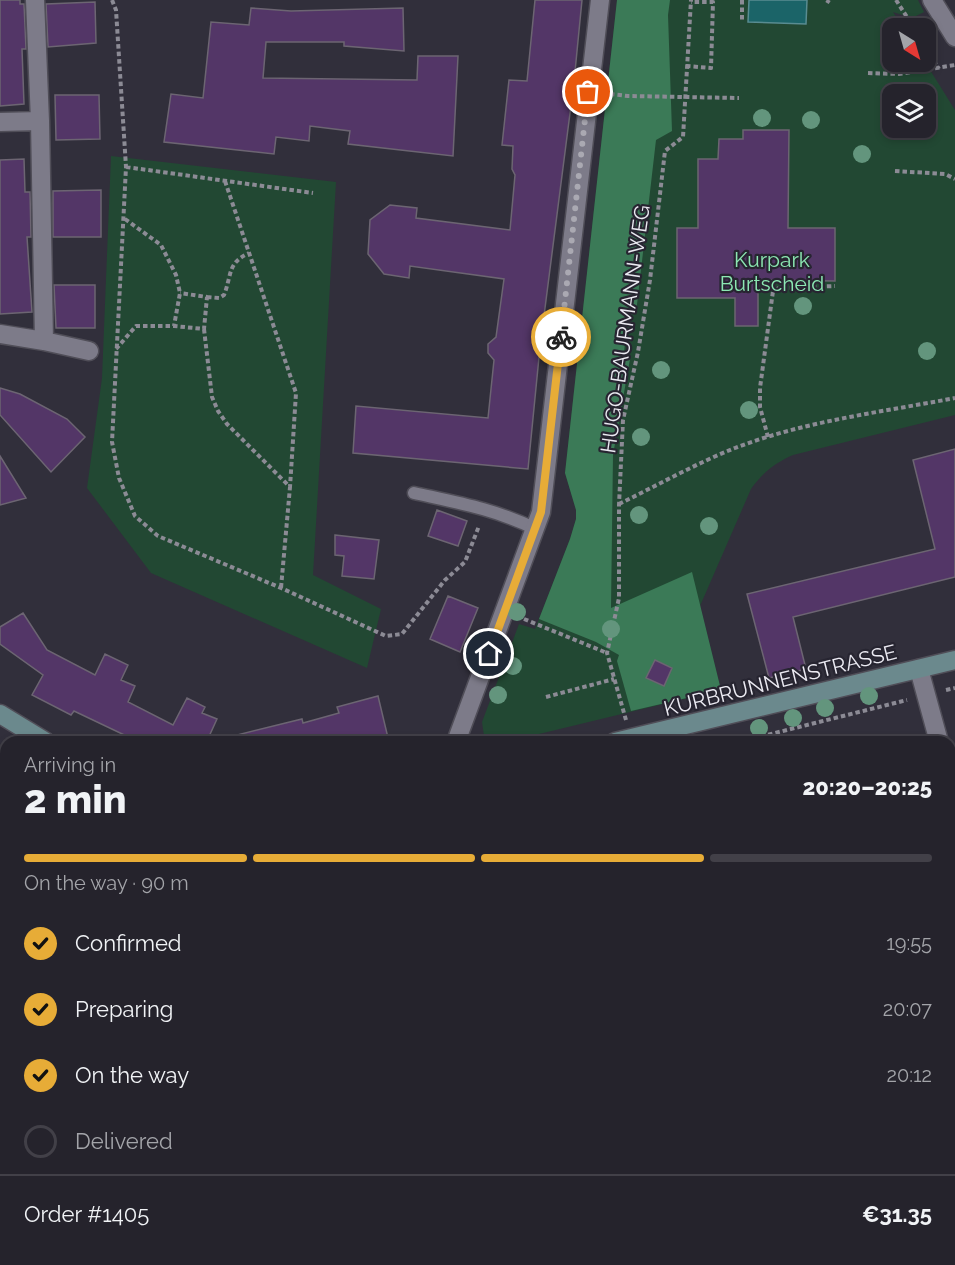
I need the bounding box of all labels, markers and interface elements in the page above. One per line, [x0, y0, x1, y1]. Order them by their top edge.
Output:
north arrow [882, 18, 936, 72]
map controls [882, 18, 936, 138]
pin [562, 66, 613, 117]
icon: bag [571, 75, 604, 108]
button: layers [882, 84, 936, 138]
street label: HUGO-BAURMANN-WEG [595, 203, 655, 455]
park label: Kurpark Burtscheid [720, 247, 824, 296]
courier [531, 307, 591, 367]
icon: bike [545, 321, 578, 354]
pin [463, 628, 514, 679]
icon: home [472, 637, 505, 670]
street label: KURBRUNNENSTRASSE [661, 639, 899, 721]
text: Arriving in [24, 753, 116, 777]
text: 20:20–20:25 [803, 774, 932, 800]
text: 2 min [24, 776, 127, 822]
text: On the way · 90 m [24, 871, 189, 895]
icon: check [24, 927, 57, 960]
text: Confirmed [75, 930, 182, 956]
text: 19:55 [886, 931, 932, 955]
icon: check [24, 993, 57, 1026]
text: Preparing [75, 996, 173, 1022]
text: 20:07 [883, 997, 932, 1021]
icon: check [24, 1059, 57, 1092]
text: On the way [75, 1062, 189, 1088]
text: 20:12 [887, 1063, 932, 1087]
text: Delivered [75, 1128, 173, 1154]
text: Order #1405 [24, 1201, 149, 1227]
text: €31.35 [862, 1201, 932, 1227]

